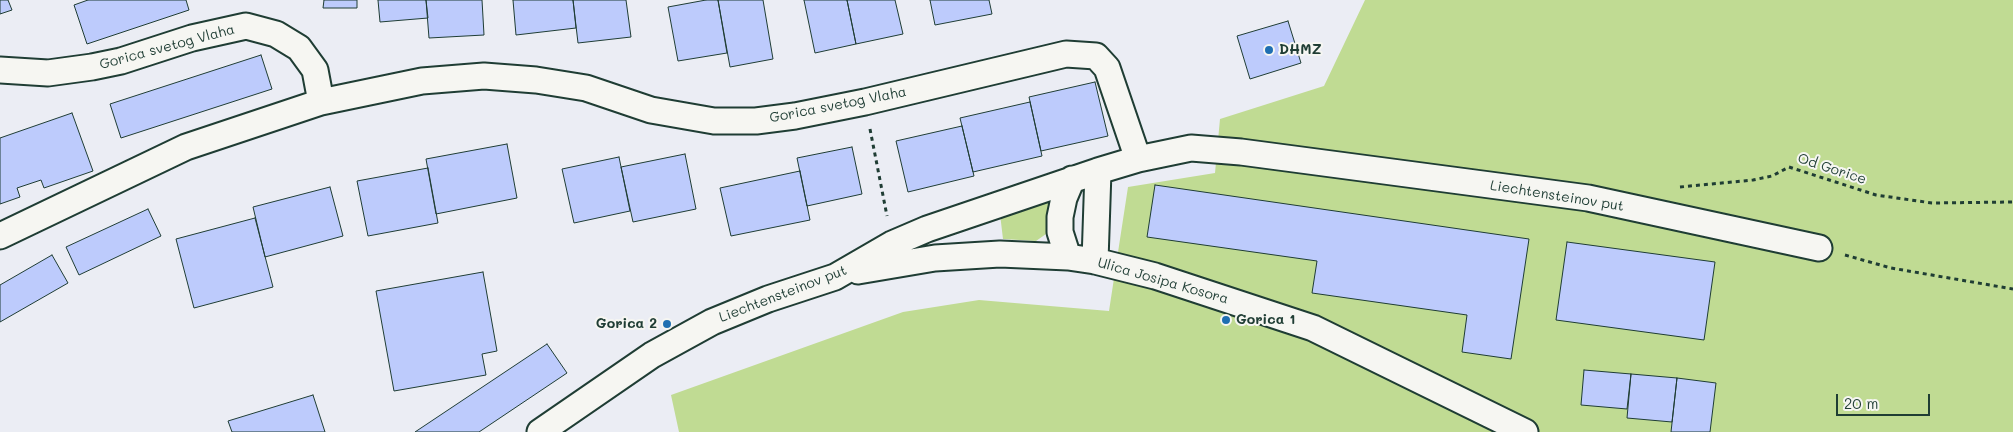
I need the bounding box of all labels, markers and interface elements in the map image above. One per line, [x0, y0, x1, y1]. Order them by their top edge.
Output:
street label: Gorica svetog Vlaha [98, 21, 236, 73]
place label: DHMZ [1279, 42, 1322, 58]
marker: DHMZ [1263, 44, 1275, 56]
street label: Gorica svetog Vlaha [768, 83, 908, 127]
street label: Od Gorice [1795, 150, 1869, 188]
street label: Liechtensteinov put [1489, 177, 1625, 215]
street label: Ulica Josipa Kosora [1096, 254, 1230, 308]
street label: Liechtensteinov put [717, 262, 849, 326]
place label: Gorica 1 [1236, 312, 1296, 328]
marker: Gorica 1 [1220, 314, 1232, 326]
place label: Gorica 2 [596, 316, 657, 332]
marker: Gorica 2 [661, 318, 673, 330]
scale bar [1838, 384, 1932, 416]
text: 20 m [1844, 393, 1878, 413]

